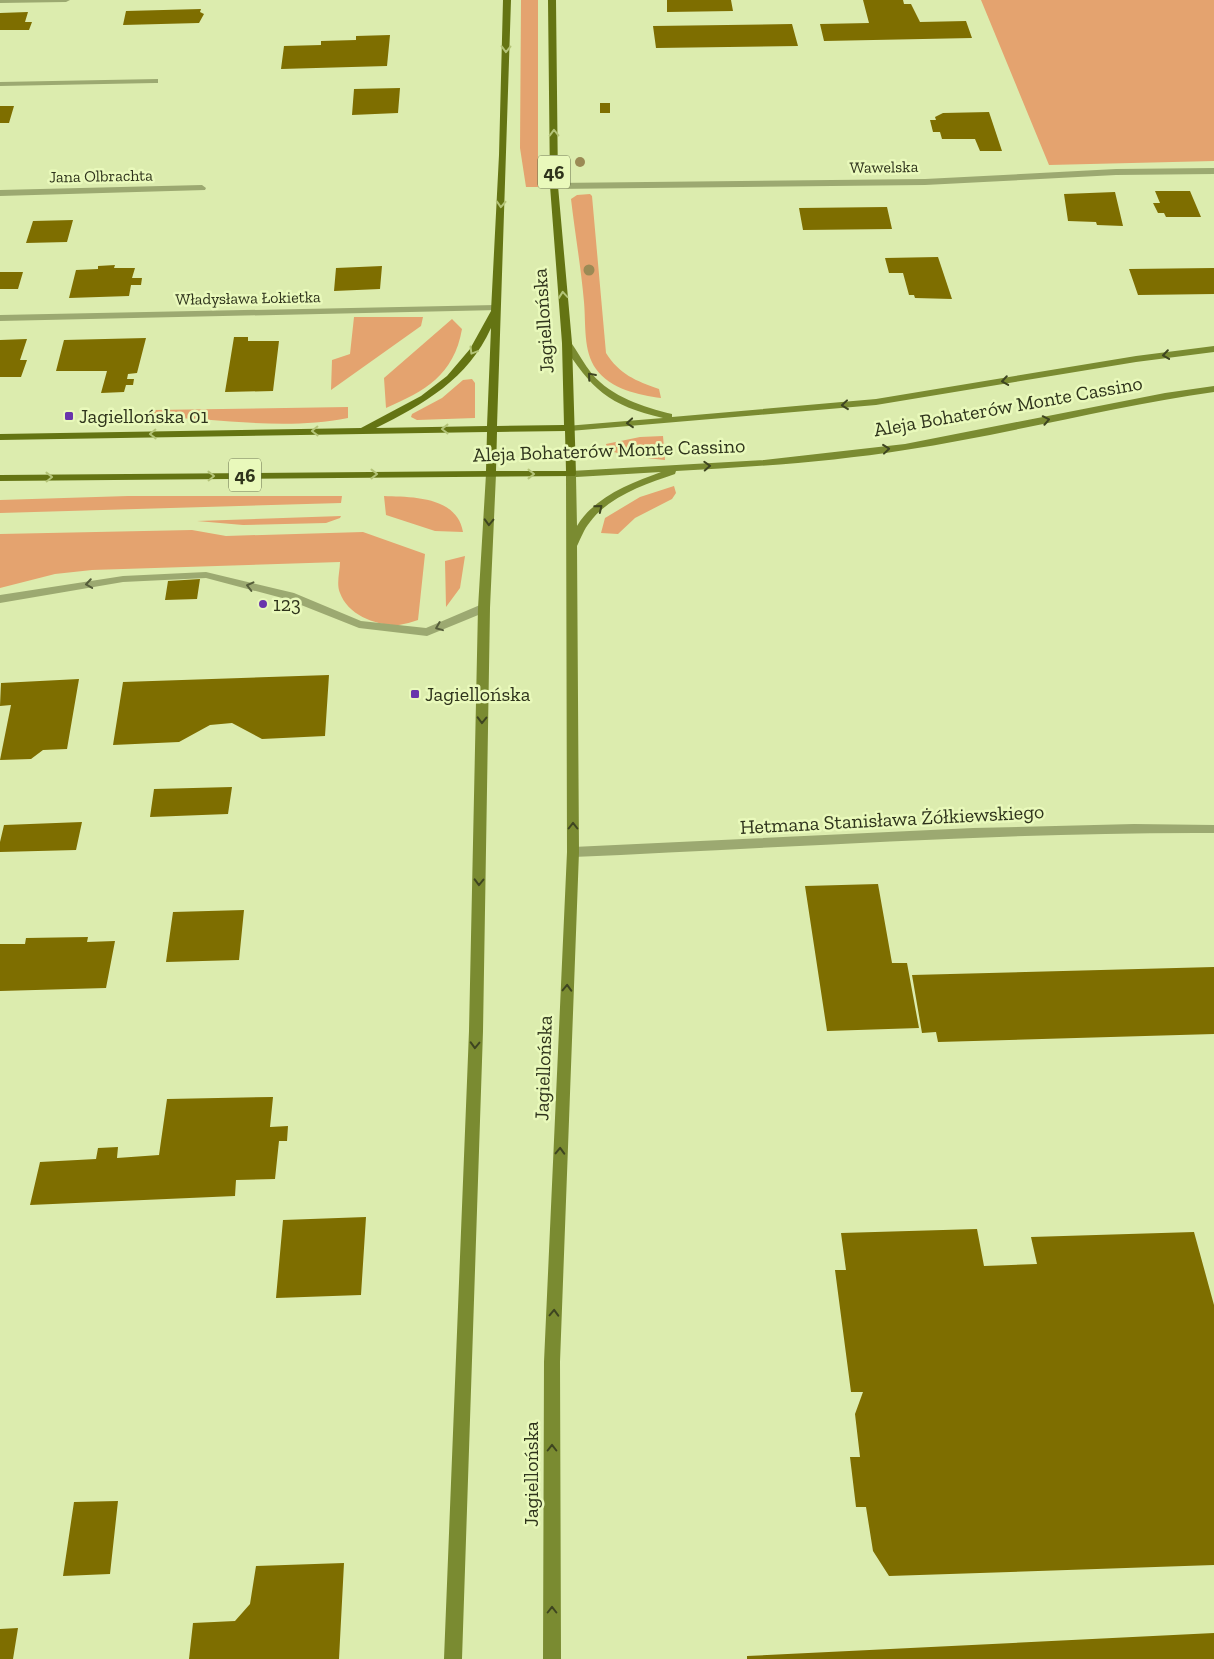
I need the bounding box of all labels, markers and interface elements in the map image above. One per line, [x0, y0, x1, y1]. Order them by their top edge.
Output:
one-way arrow [500, 45, 511, 53]
one-way arrow [549, 128, 559, 136]
road number: 46 [538, 156, 570, 188]
street label: Wawelska [850, 157, 919, 177]
street label: Jana Olbrachta [49, 166, 153, 186]
one-way arrow [496, 200, 506, 208]
street label: Jagiellońska [527, 267, 559, 374]
street label: Władysława Łokietka [175, 287, 321, 309]
one-way arrow [558, 290, 569, 298]
one-way arrow [470, 345, 480, 354]
one-way arrow [1161, 349, 1169, 360]
street label: Aleja Bohaterów Monte Cassino [872, 371, 1144, 441]
one-way arrow [587, 373, 596, 382]
one-way arrow [1001, 375, 1009, 386]
one-way arrow [840, 399, 848, 410]
place label: Jagiellońska 01 [79, 404, 208, 428]
marker: Jagiellońska 01 [63, 410, 75, 422]
one-way arrow [1042, 415, 1051, 425]
one-way arrow [626, 417, 634, 428]
one-way arrow [440, 424, 448, 434]
one-way arrow [311, 426, 319, 436]
one-way arrow [149, 429, 156, 439]
street label: Aleja Bohaterów Monte Cassino [472, 433, 746, 467]
one-way arrow [883, 444, 891, 455]
road number: 46 [229, 458, 261, 492]
one-way arrow [704, 460, 712, 471]
one-way arrow [370, 469, 378, 479]
one-way arrow [528, 469, 535, 479]
one-way arrow [208, 471, 215, 481]
one-way arrow [45, 472, 53, 482]
one-way arrow [593, 506, 602, 514]
one-way arrow [483, 519, 494, 527]
one-way arrow [85, 579, 94, 589]
one-way arrow [246, 581, 254, 592]
place label: 123 [273, 592, 301, 616]
marker: 123 [257, 598, 269, 610]
one-way arrow [435, 621, 444, 631]
place label: Jagiellońska [425, 682, 531, 706]
marker: Jagiellońska [409, 688, 421, 700]
one-way arrow [477, 716, 487, 724]
street label: Hetmana Stanisława Żółkiewskiego [739, 799, 1045, 839]
one-way arrow [567, 822, 578, 830]
one-way arrow [473, 878, 484, 886]
one-way arrow [562, 984, 572, 992]
street label: Jagiellońska [529, 1015, 557, 1121]
one-way arrow [470, 1041, 480, 1049]
one-way arrow [555, 1146, 566, 1154]
one-way arrow [548, 1309, 559, 1317]
street label: Jagiellońska [519, 1421, 543, 1527]
one-way arrow [547, 1444, 557, 1452]
one-way arrow [547, 1606, 557, 1614]

